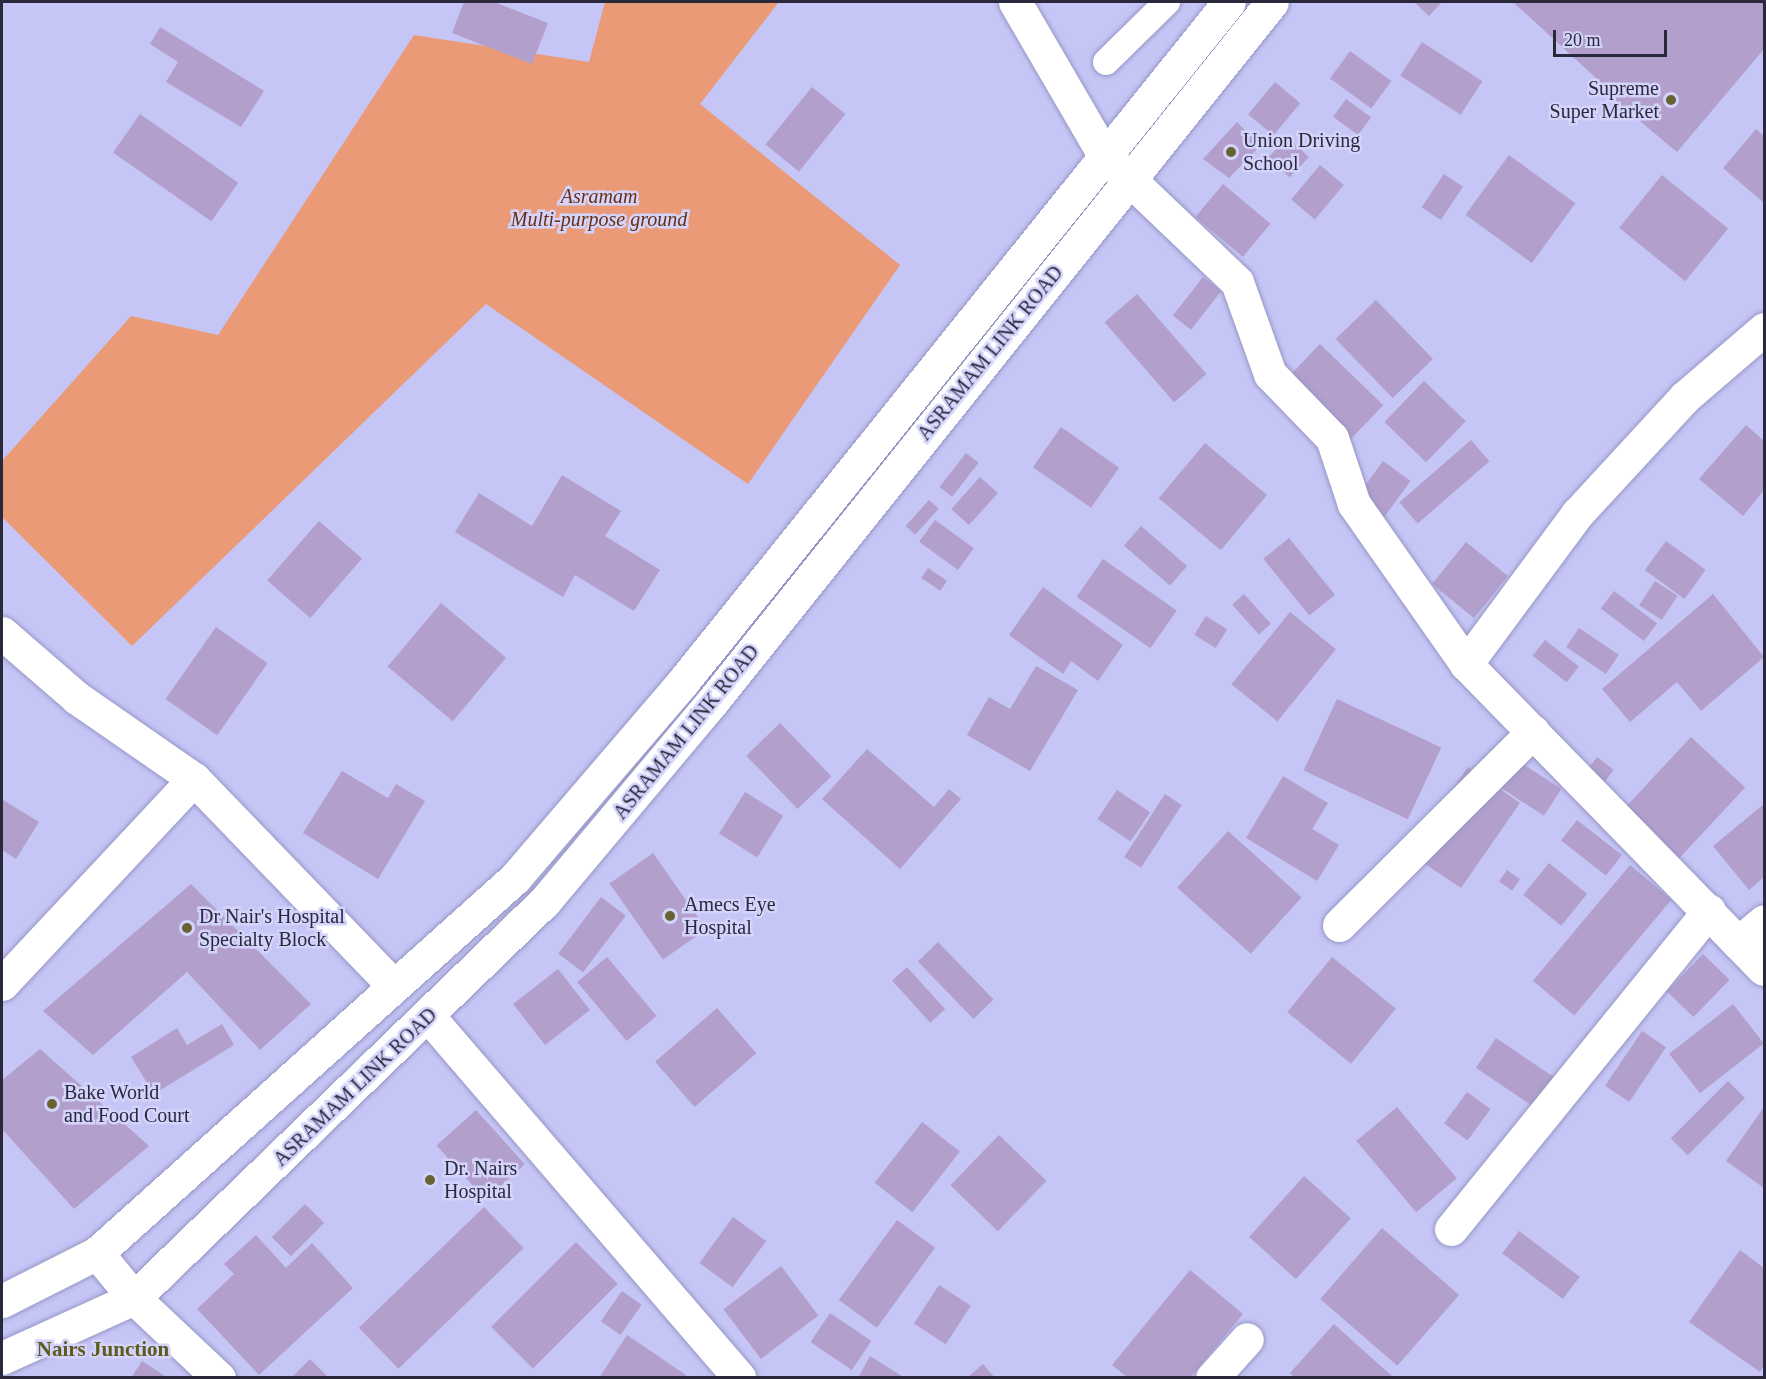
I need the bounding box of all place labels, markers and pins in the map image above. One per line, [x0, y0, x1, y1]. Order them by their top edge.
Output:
place label: Supreme Super Market [1550, 77, 1659, 124]
marker: Supreme Super Market [1664, 93, 1678, 107]
place label: Union Driving School [1243, 128, 1360, 175]
marker: Union Driving School [1224, 145, 1238, 159]
place label: Amecs Eye Hospital [684, 892, 776, 939]
place label: Dr Nair's Hospital Specialty Block [199, 904, 345, 951]
marker: Amecs Eye Hospital [661, 907, 679, 925]
marker: Dr Nair's Hospital Specialty Block [180, 921, 194, 935]
place label: Bake World and Food Court [64, 1080, 190, 1127]
marker: Bake World and Food Court [45, 1097, 59, 1111]
place label: Dr. Nairs Hospital [444, 1156, 517, 1203]
marker: Dr. Nairs Hospital [421, 1171, 439, 1189]

